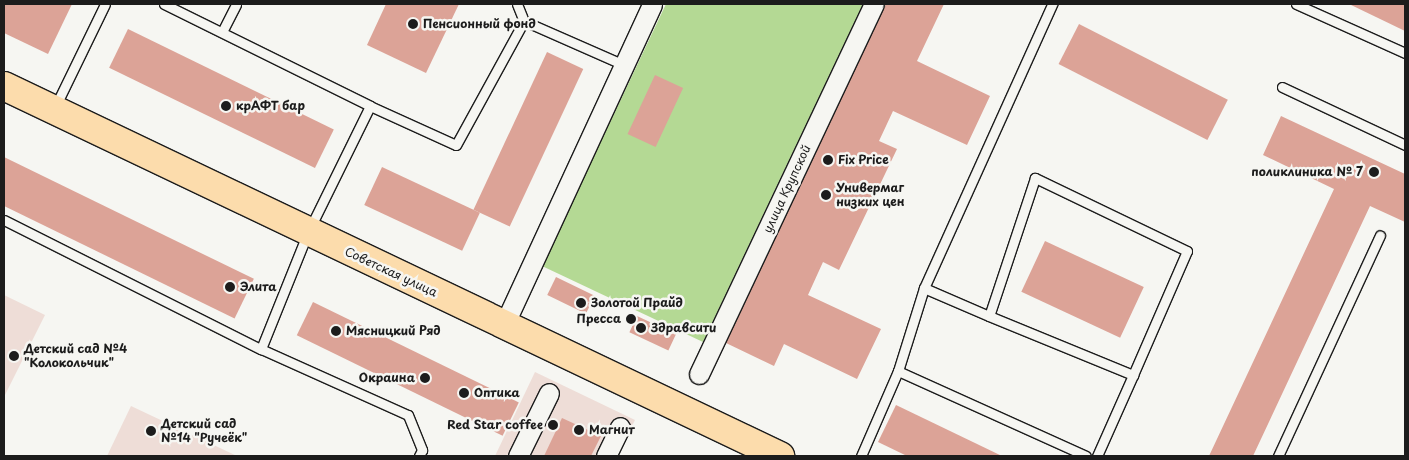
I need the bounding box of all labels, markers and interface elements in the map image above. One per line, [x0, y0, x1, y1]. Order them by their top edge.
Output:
place label: Пенсионный фонд [423, 17, 536, 31]
marker: Пенсионный фонд [407, 18, 419, 30]
place label: крАФТ бар [236, 99, 306, 113]
marker: крАФТ бар [220, 100, 232, 112]
street label: улица Крупской [760, 142, 814, 236]
place label: Fix Price [838, 153, 889, 167]
marker: Fix Price [822, 154, 834, 166]
place label: поликлиника № 7 [1251, 165, 1363, 179]
marker: поликлиника № 7 [1367, 165, 1381, 179]
place label: Универмаг низких цен [836, 181, 905, 209]
marker: Универмаг низких цен [820, 189, 832, 201]
street label: Советская улица [342, 244, 440, 300]
place label: Элита [240, 280, 277, 294]
marker: Элита [224, 281, 236, 293]
place label: Золотой Прайд [591, 296, 683, 310]
marker: Золотой Прайд [575, 297, 587, 309]
place label: Пресса [577, 312, 621, 326]
marker: Пресса [625, 313, 637, 325]
place label: Здравсити [651, 321, 717, 335]
marker: Здравсити [635, 322, 647, 334]
place label: Мясницкий Ряд [346, 324, 441, 338]
marker: Мясницкий Ряд [330, 325, 342, 337]
place label: Детский сад №4 "Колокольчик" [24, 342, 128, 370]
marker: Детский сад №4 "Колокольчик" [8, 350, 20, 362]
place label: Окраина [359, 371, 415, 385]
marker: Окраина [419, 372, 431, 384]
place label: Оптика [474, 386, 520, 400]
marker: Оптика [458, 387, 470, 399]
place label: Детский сад №14 "Ручеёк" [161, 417, 248, 445]
place label: Red Star coffee [446, 418, 543, 432]
marker: Red Star coffee [547, 419, 559, 431]
place label: Магнит [589, 423, 635, 437]
marker: Магнит [573, 424, 585, 436]
marker: Детский сад №14 "Ручеёк" [145, 425, 157, 437]

